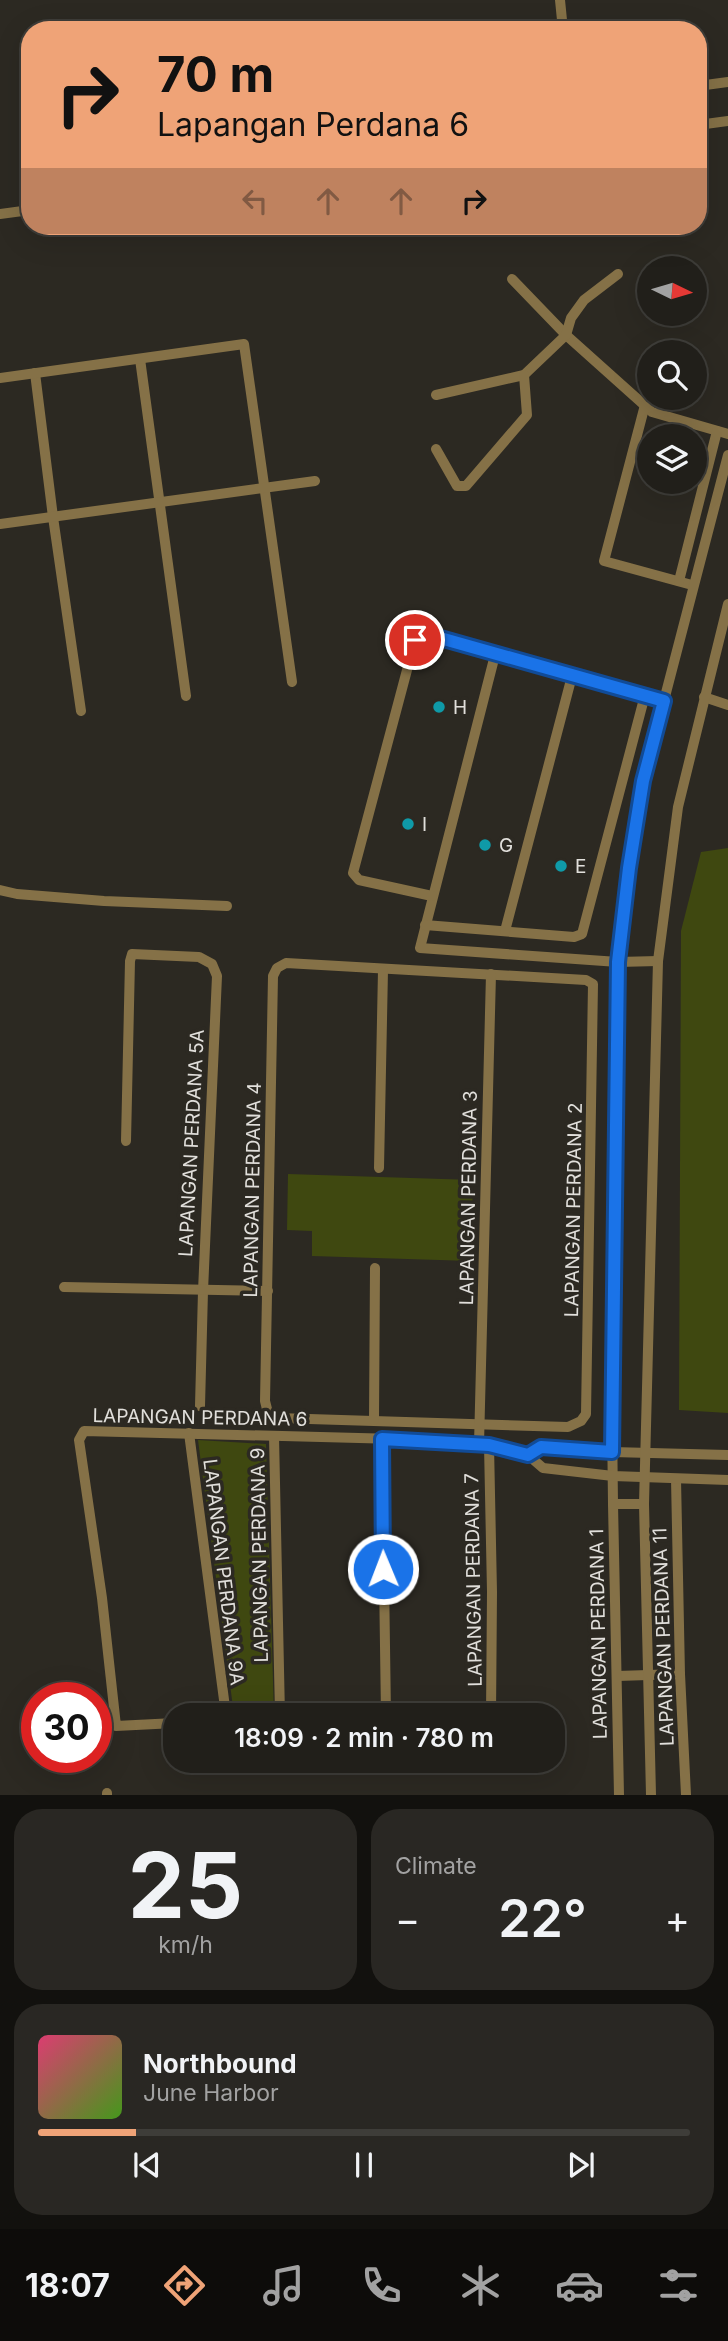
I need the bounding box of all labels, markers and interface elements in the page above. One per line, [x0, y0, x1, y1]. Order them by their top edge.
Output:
text: 70 m [157, 45, 274, 104]
icon: right [42, 49, 133, 140]
text: Lapangan Perdana 6 [157, 105, 469, 144]
icon: left [236, 182, 274, 220]
icon: ahead [309, 182, 347, 220]
icon: ahead [382, 182, 420, 220]
icon: right [455, 182, 493, 220]
north arrow [637, 256, 707, 326]
map controls [637, 256, 707, 494]
button: search [637, 340, 707, 410]
button: layers [637, 424, 707, 494]
pin [385, 610, 445, 670]
icon: arrive [396, 621, 434, 659]
place label: H [453, 696, 467, 719]
marker: H [431, 699, 447, 715]
place label: I [422, 813, 427, 836]
marker: I [400, 816, 416, 832]
place label: G [499, 834, 513, 857]
marker: G [477, 837, 493, 853]
place label: E [575, 855, 586, 878]
marker: E [553, 858, 569, 874]
street label: LAPANGAN PERDANA 5A [174, 1029, 209, 1257]
street label: LAPANGAN PERDANA 4 [239, 1082, 266, 1298]
street label: LAPANGAN PERDANA 3 [455, 1090, 482, 1306]
street label: LAPANGAN PERDANA 2 [560, 1102, 587, 1318]
street label: LAPANGAN PERDANA 6 [92, 1404, 308, 1431]
street label: LAPANGAN PERDANA 9 [246, 1447, 273, 1663]
street label: LAPANGAN PERDANA 9A [198, 1457, 249, 1687]
street label: LAPANGAN PERDANA 7 [460, 1473, 487, 1687]
street label: LAPANGAN PERDANA 11 [648, 1527, 679, 1747]
street label: LAPANGAN PERDANA 1 [585, 1528, 612, 1740]
position arrow [346, 1532, 420, 1606]
speed limit sign: 30 [21, 1682, 112, 1773]
text: 18:09 · 2 min · 780 m [234, 1722, 494, 1753]
text: 25 [128, 1830, 243, 1940]
text: Climate [395, 1852, 477, 1880]
text: 22° [498, 1887, 587, 1950]
text: − [395, 1896, 420, 1942]
text: + [665, 1896, 690, 1942]
text: km/h [158, 1931, 213, 1959]
text: Northbound [143, 2048, 297, 2079]
text: June Harbor [143, 2079, 279, 2107]
icon: previous [128, 2146, 166, 2184]
icon: pause [345, 2146, 383, 2184]
icon: next [562, 2146, 600, 2184]
icon: directions [160, 2261, 209, 2310]
icon: music [259, 2261, 308, 2310]
icon: phone [357, 2261, 406, 2310]
icon: climate [456, 2261, 505, 2310]
icon: car [555, 2261, 604, 2310]
icon: filters [654, 2261, 703, 2310]
text: 18:07 [25, 2266, 110, 2305]

